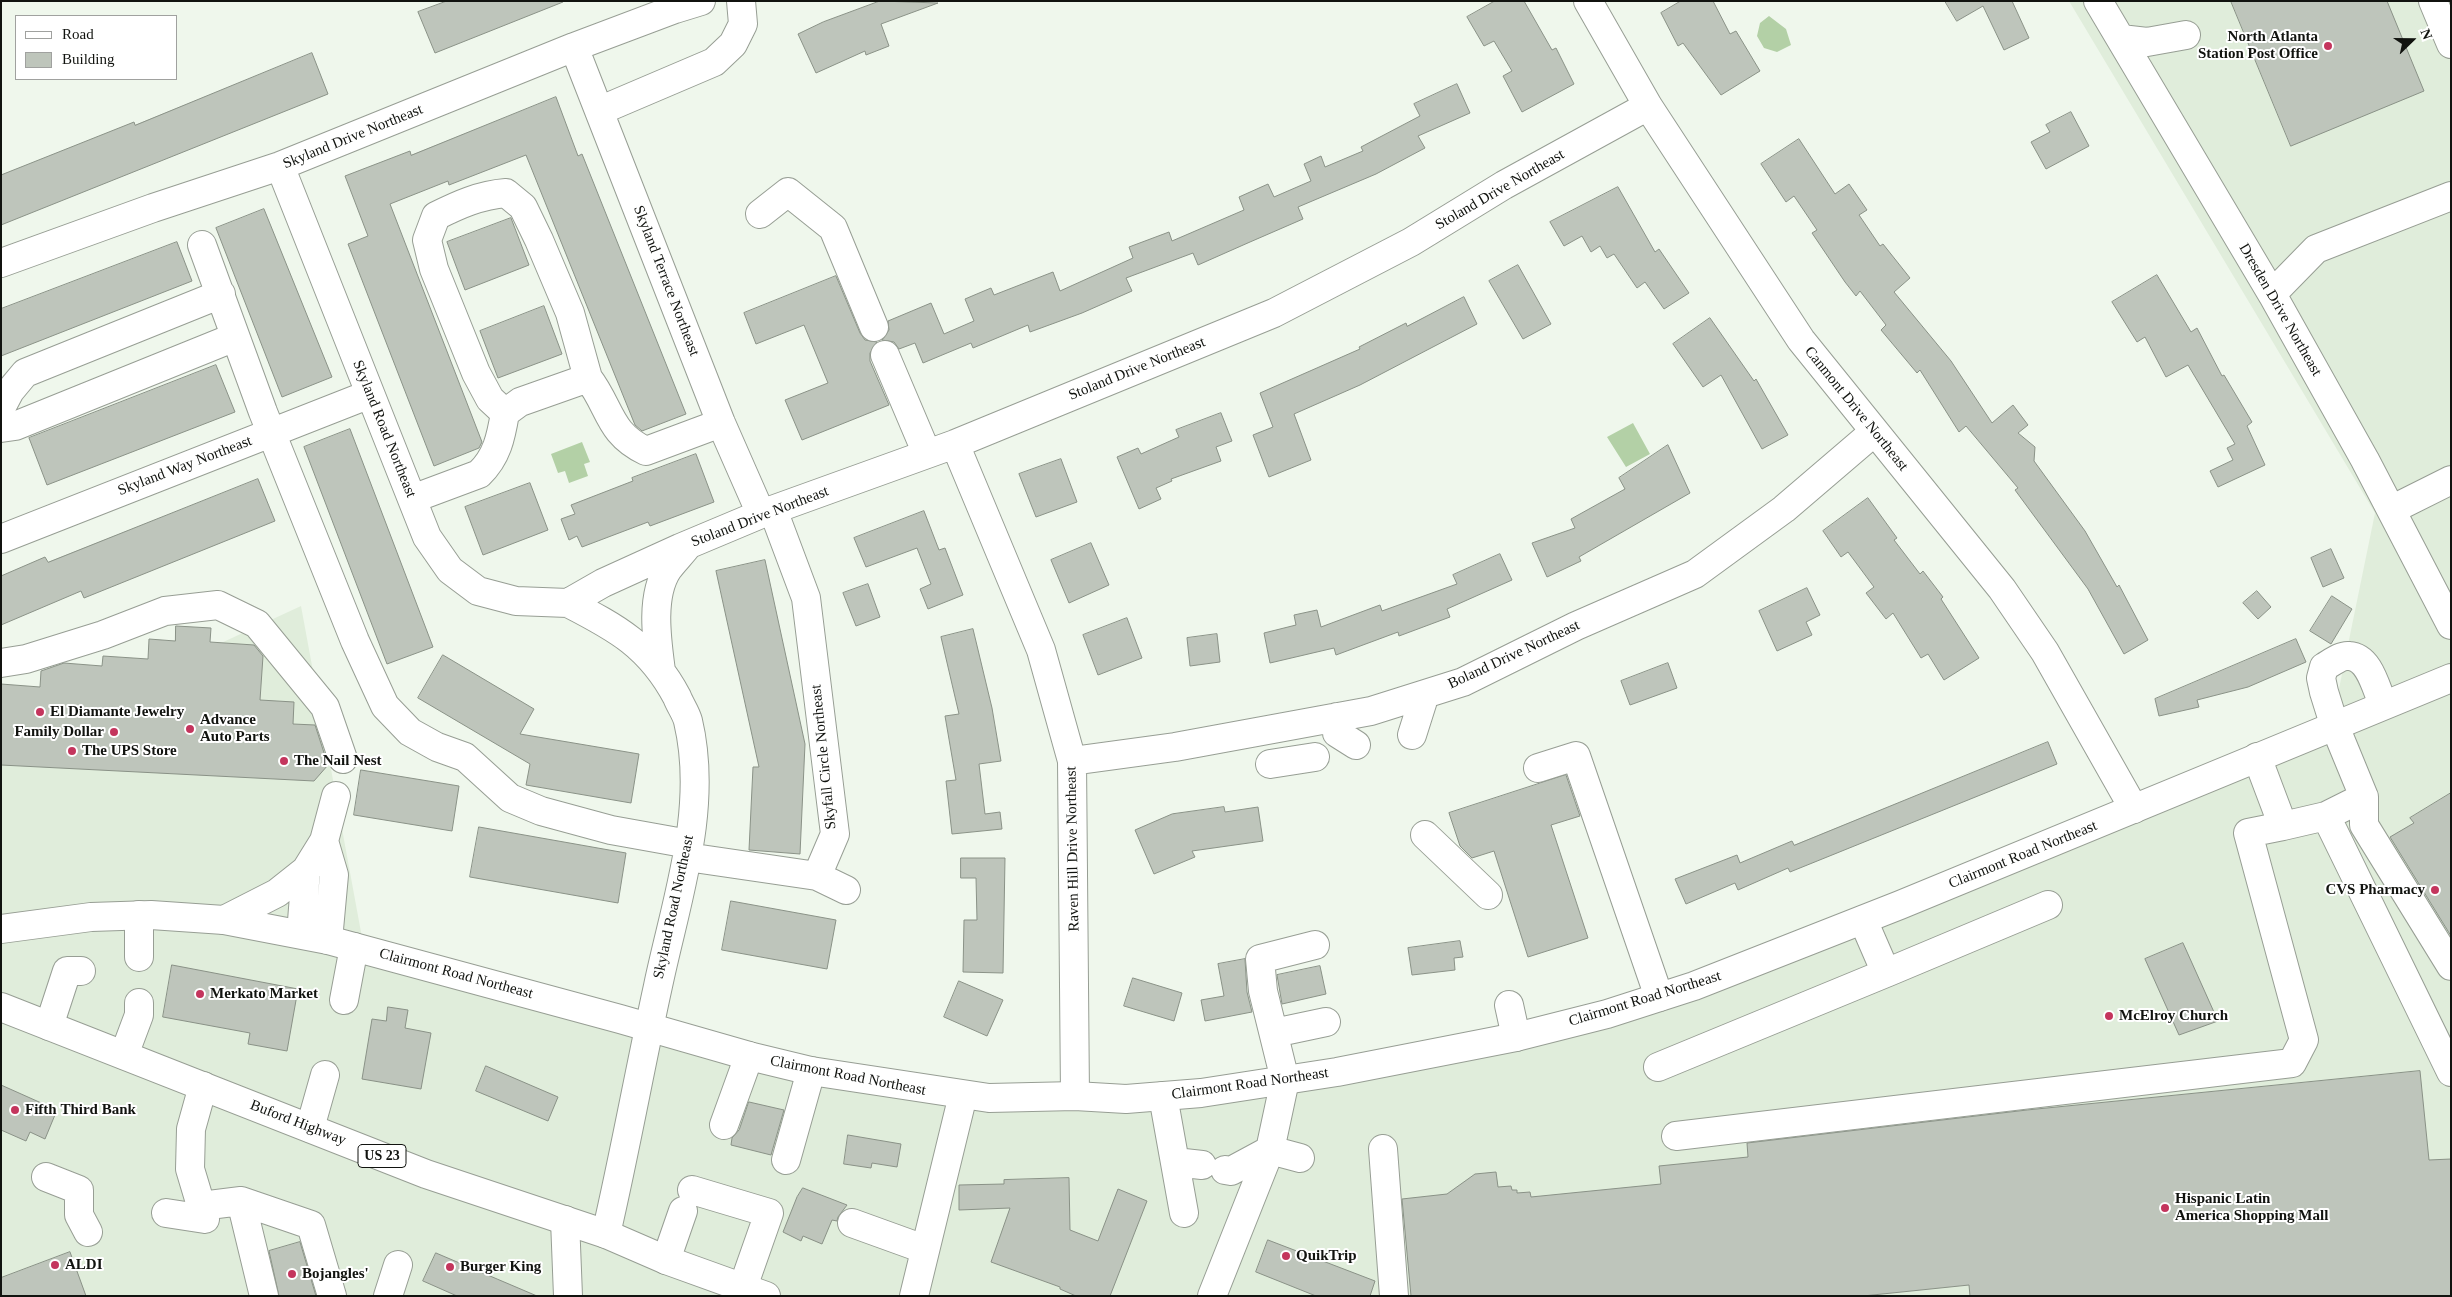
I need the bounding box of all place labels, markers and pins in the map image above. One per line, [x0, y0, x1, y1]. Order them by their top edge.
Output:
place label: North Atlanta Station Post Office [2198, 28, 2318, 63]
marker: North Atlanta Station Post Office [2322, 40, 2334, 52]
place label: El Diamante Jewelry [50, 703, 184, 721]
marker: El Diamante Jewelry [34, 706, 46, 718]
place label: Advance Auto Parts [200, 711, 270, 746]
place label: Family Dollar [14, 723, 104, 741]
marker: Advance Auto Parts [184, 723, 196, 735]
marker: Family Dollar [108, 726, 120, 738]
place label: The UPS Store [82, 742, 177, 760]
marker: The UPS Store [66, 745, 78, 757]
place label: The Nail Nest [294, 752, 381, 770]
marker: The Nail Nest [278, 755, 290, 767]
place label: CVS Pharmacy [2325, 881, 2425, 899]
marker: CVS Pharmacy [2429, 884, 2441, 896]
place label: Merkato Market [210, 985, 318, 1003]
marker: Merkato Market [194, 988, 206, 1000]
place label: McElroy Church [2119, 1007, 2228, 1025]
marker: McElroy Church [2103, 1010, 2115, 1022]
place label: Fifth Third Bank [25, 1101, 136, 1119]
marker: Fifth Third Bank [9, 1104, 21, 1116]
place label: Hispanic Latin America Shopping Mall [2175, 1190, 2328, 1225]
marker: Hispanic Latin America Shopping Mall [2159, 1202, 2171, 1214]
place label: QuikTrip [1296, 1247, 1357, 1265]
marker: QuikTrip [1280, 1250, 1292, 1262]
place label: ALDI [65, 1256, 103, 1274]
place label: Burger King [460, 1258, 541, 1276]
marker: ALDI [49, 1259, 61, 1271]
marker: Burger King [444, 1261, 456, 1273]
place label: Bojangles' [302, 1265, 369, 1283]
marker: Bojangles' [286, 1268, 298, 1280]

